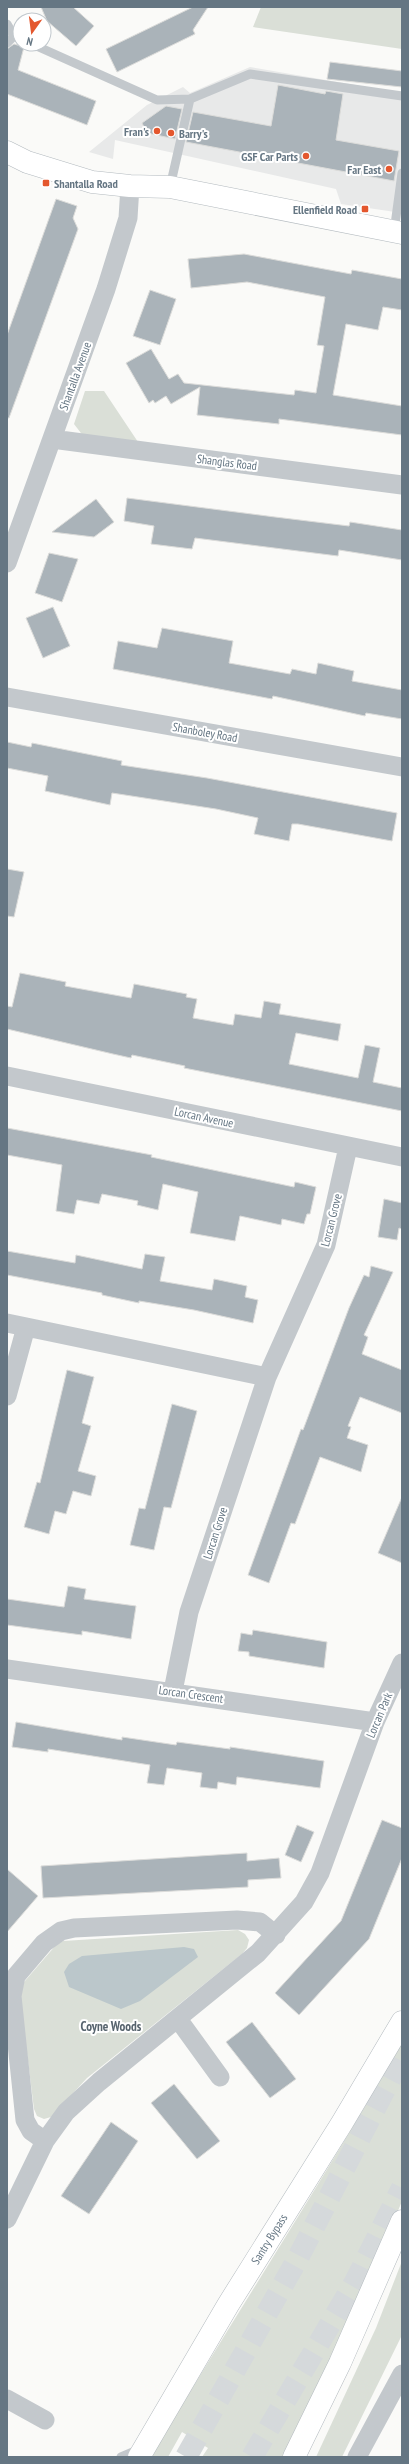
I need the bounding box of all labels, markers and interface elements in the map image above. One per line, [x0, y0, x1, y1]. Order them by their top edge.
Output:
north arrow [12, 12, 52, 52]
text: N [25, 34, 34, 49]
place label: Fran's [124, 124, 149, 139]
marker: Fran's [152, 126, 162, 136]
place label: Barry's [179, 126, 208, 141]
marker: Barry's [166, 128, 176, 138]
place label: GSF Car Parts [241, 149, 298, 164]
marker: GSF Car Parts [301, 151, 311, 161]
place label: Far East [347, 162, 381, 177]
marker: Far East [384, 164, 394, 174]
place label: Shantalla Road [54, 176, 118, 191]
marker: Shantalla Road [41, 178, 51, 188]
place label: Ellenfield Road [293, 202, 357, 217]
marker: Ellenfield Road [360, 204, 370, 214]
street label: Shantalla Avenue [56, 340, 94, 412]
street label: Shanglas Road [196, 451, 258, 473]
street label: Shanboley Road [171, 719, 239, 745]
street label: Lorcan Avenue [173, 1103, 235, 1131]
street label: Lorcan Grove [317, 1192, 345, 1248]
street label: Lorcan Grove [200, 1505, 230, 1561]
street label: Lorcan Crescent [158, 1682, 225, 1706]
street label: Lorcan Park [363, 1690, 395, 1740]
district label: Coyne Woods [81, 2018, 142, 2035]
street label: Santry Bypass [248, 2211, 290, 2267]

